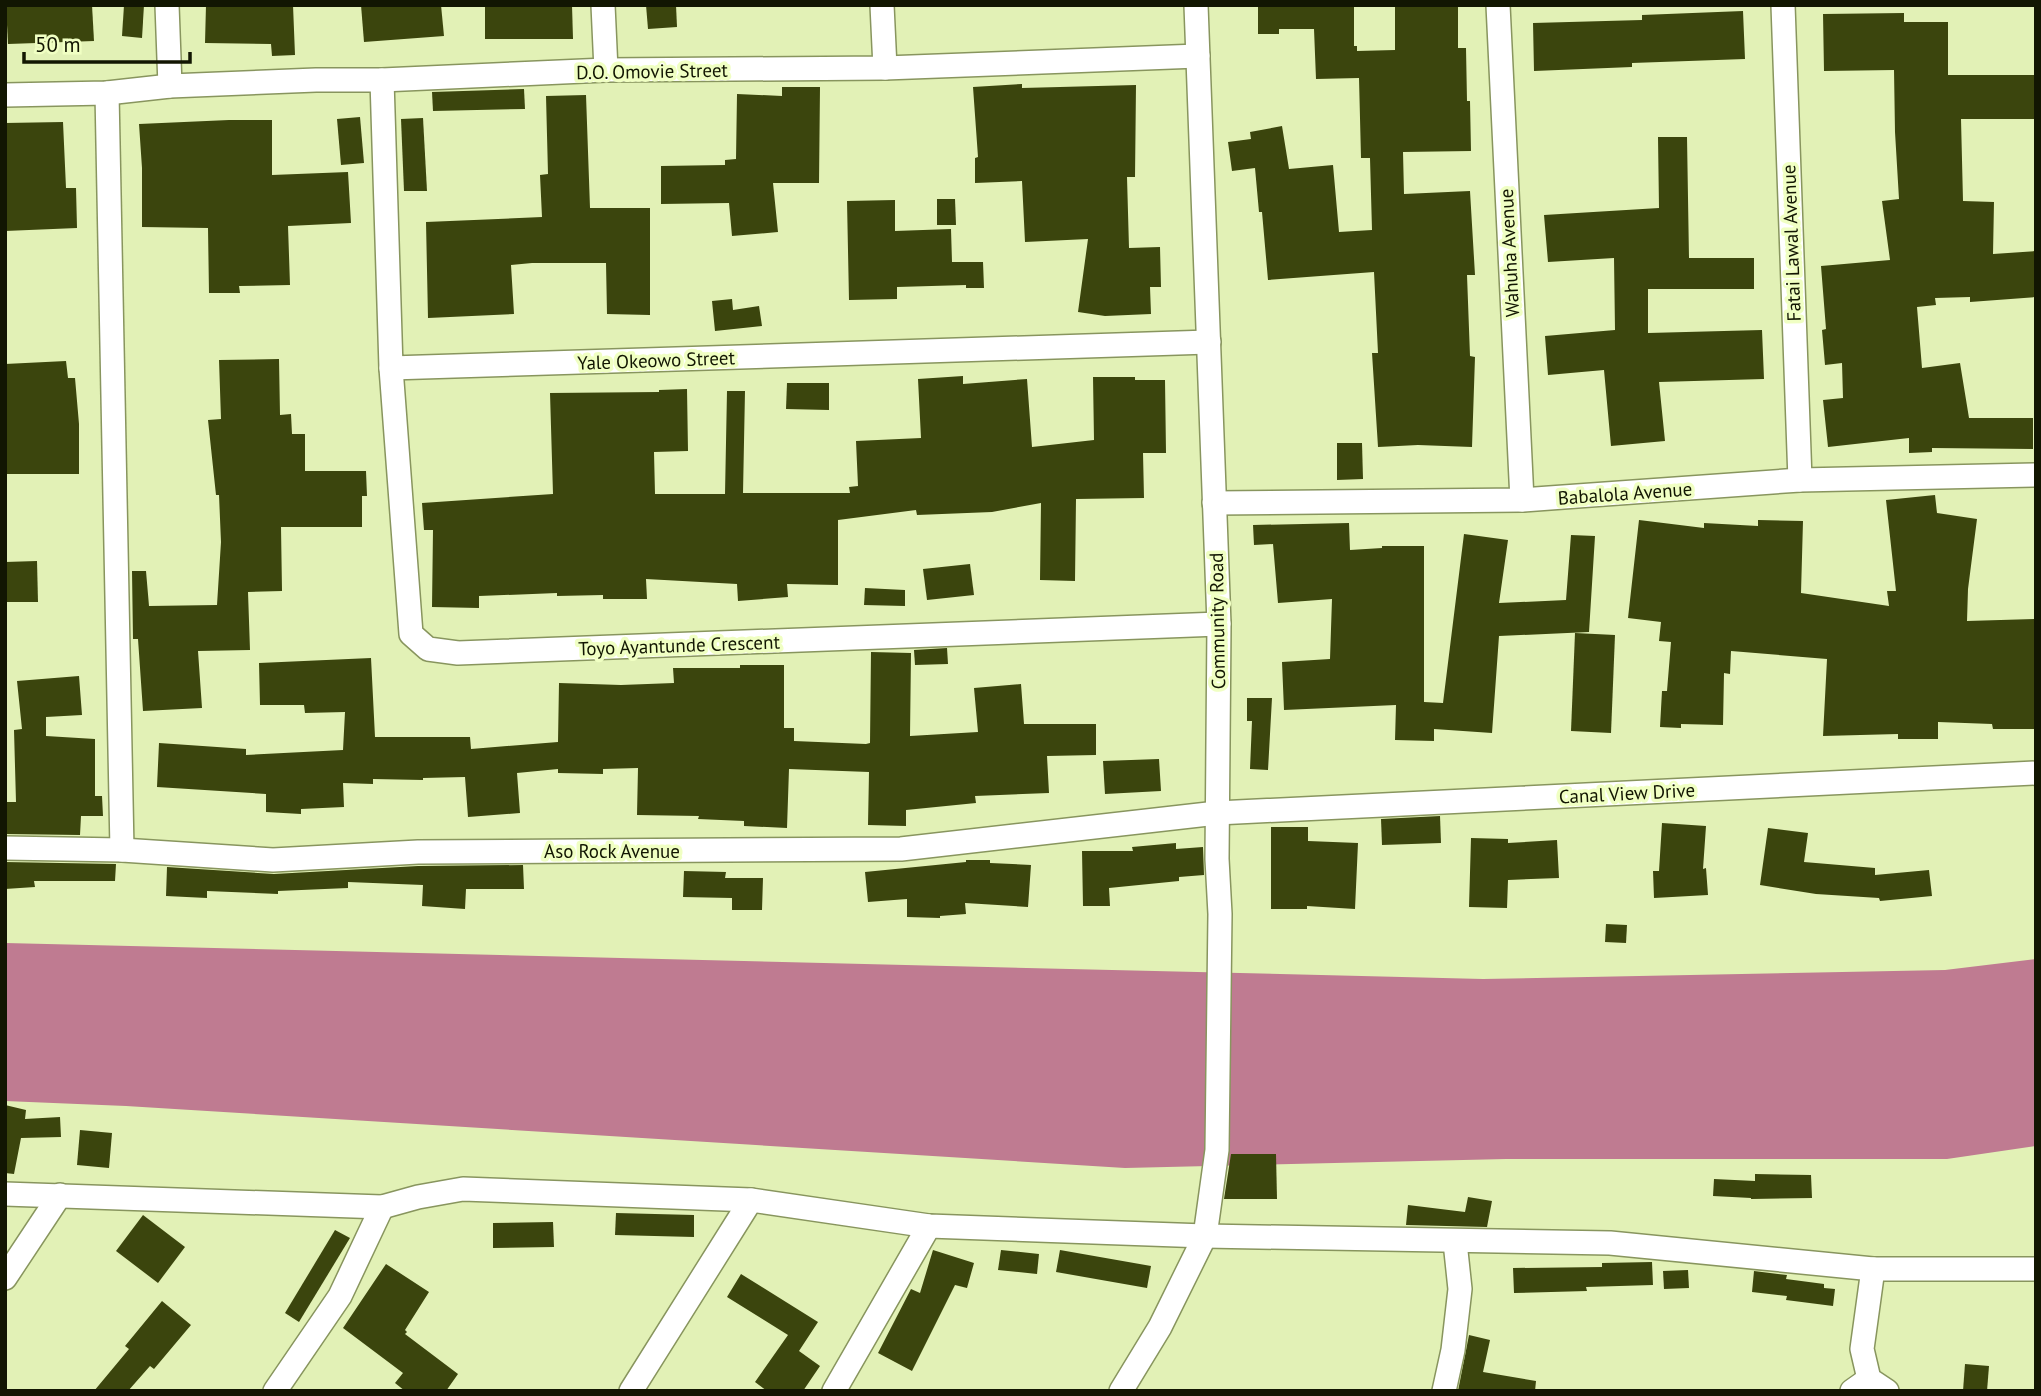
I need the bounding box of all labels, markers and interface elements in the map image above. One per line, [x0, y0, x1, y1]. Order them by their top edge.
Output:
scale bar [24, 21, 191, 65]
text: 50 m [35, 31, 81, 58]
street label: D.O. Omovie Street [576, 58, 729, 84]
street label: Fatai Lawal Avenue [1776, 164, 1806, 322]
street label: Wahuha Avenue [1494, 188, 1524, 318]
street label: Yale Okeowo Street [577, 345, 736, 375]
street label: Babalola Avenue [1557, 476, 1693, 510]
street label: Community Road [1204, 552, 1230, 690]
street label: Toyo Ayantunde Crescent [578, 629, 781, 661]
street label: Canal View Drive [1558, 777, 1696, 809]
street label: Aso Rock Avenue [544, 839, 680, 863]

